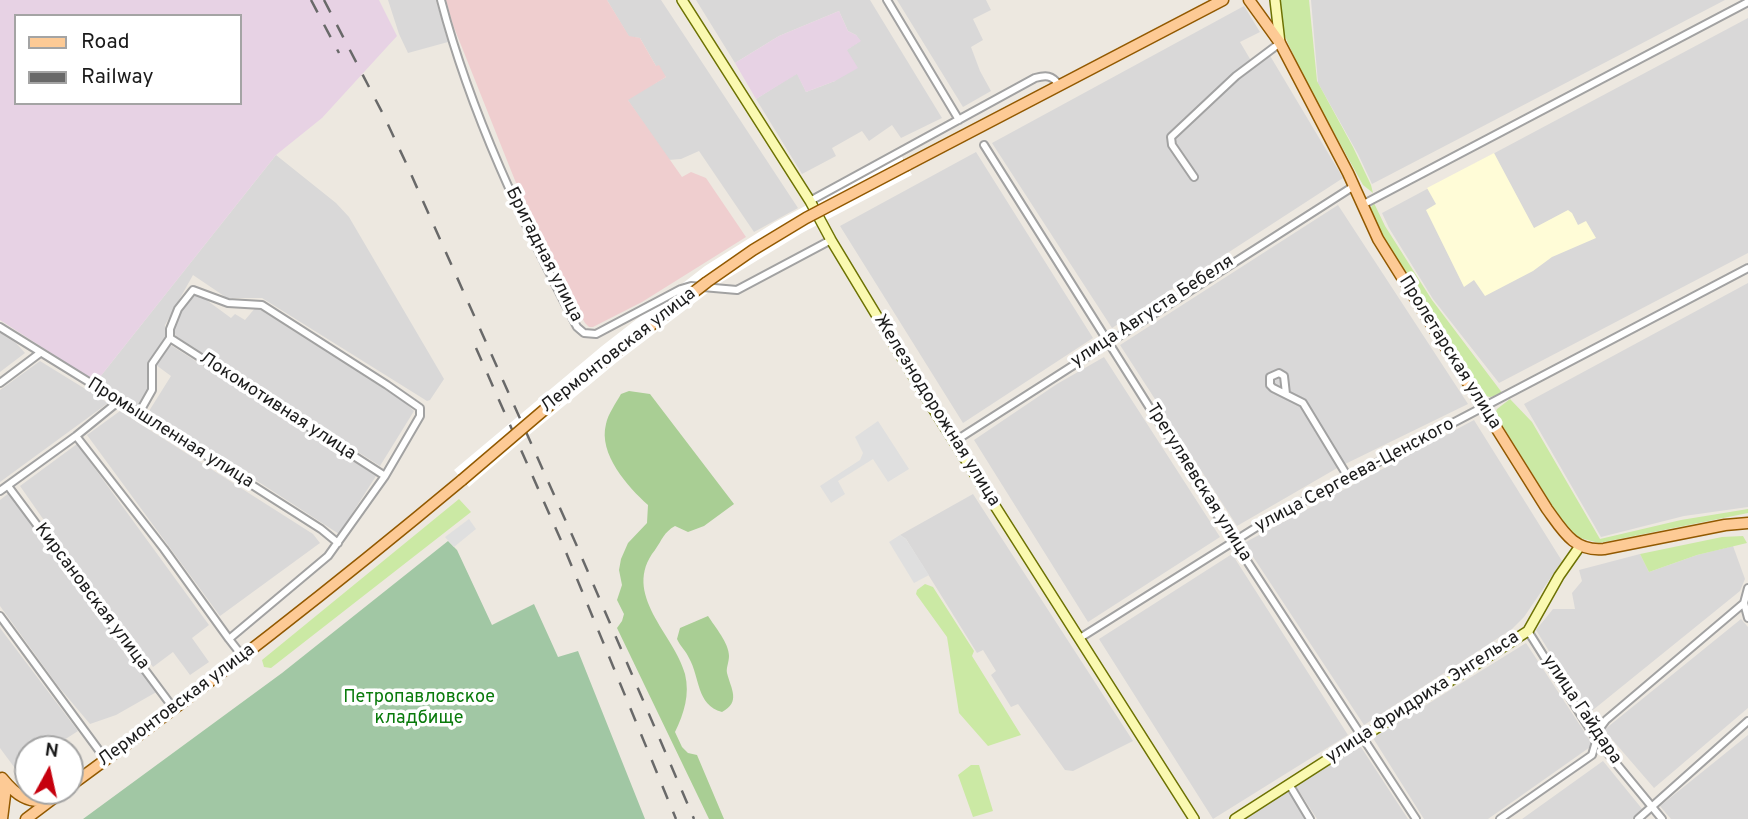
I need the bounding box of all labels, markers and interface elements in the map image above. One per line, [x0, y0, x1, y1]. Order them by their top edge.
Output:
legend [14, 14, 242, 105]
text: Road [81, 29, 130, 56]
text: Railway [81, 64, 154, 91]
street label: Бригадная улица [500, 184, 586, 326]
street label: улица Августа Бебеля [1068, 251, 1238, 373]
street label: Пролетарская улица [1393, 272, 1505, 434]
street label: Лермонтовская улица [537, 284, 701, 418]
street label: Железнодорожная улица [868, 311, 1004, 511]
street label: Локомотивная улица [195, 348, 359, 466]
street label: Промышленная улица [83, 374, 257, 494]
street label: Трегуляевская улица [1141, 400, 1255, 566]
street label: улица Сергеева-Ценского [1252, 414, 1458, 538]
street label: Кирсановская улица [29, 520, 153, 674]
street label: улица Фридриха Энгельса [1322, 627, 1524, 769]
street label: Лермонтовская улица [94, 640, 260, 772]
street label: улица Гайдара [1537, 651, 1625, 769]
park label: Петропавловское кладбище [343, 687, 495, 730]
north arrow [14, 735, 84, 805]
text: N [43, 738, 60, 764]

